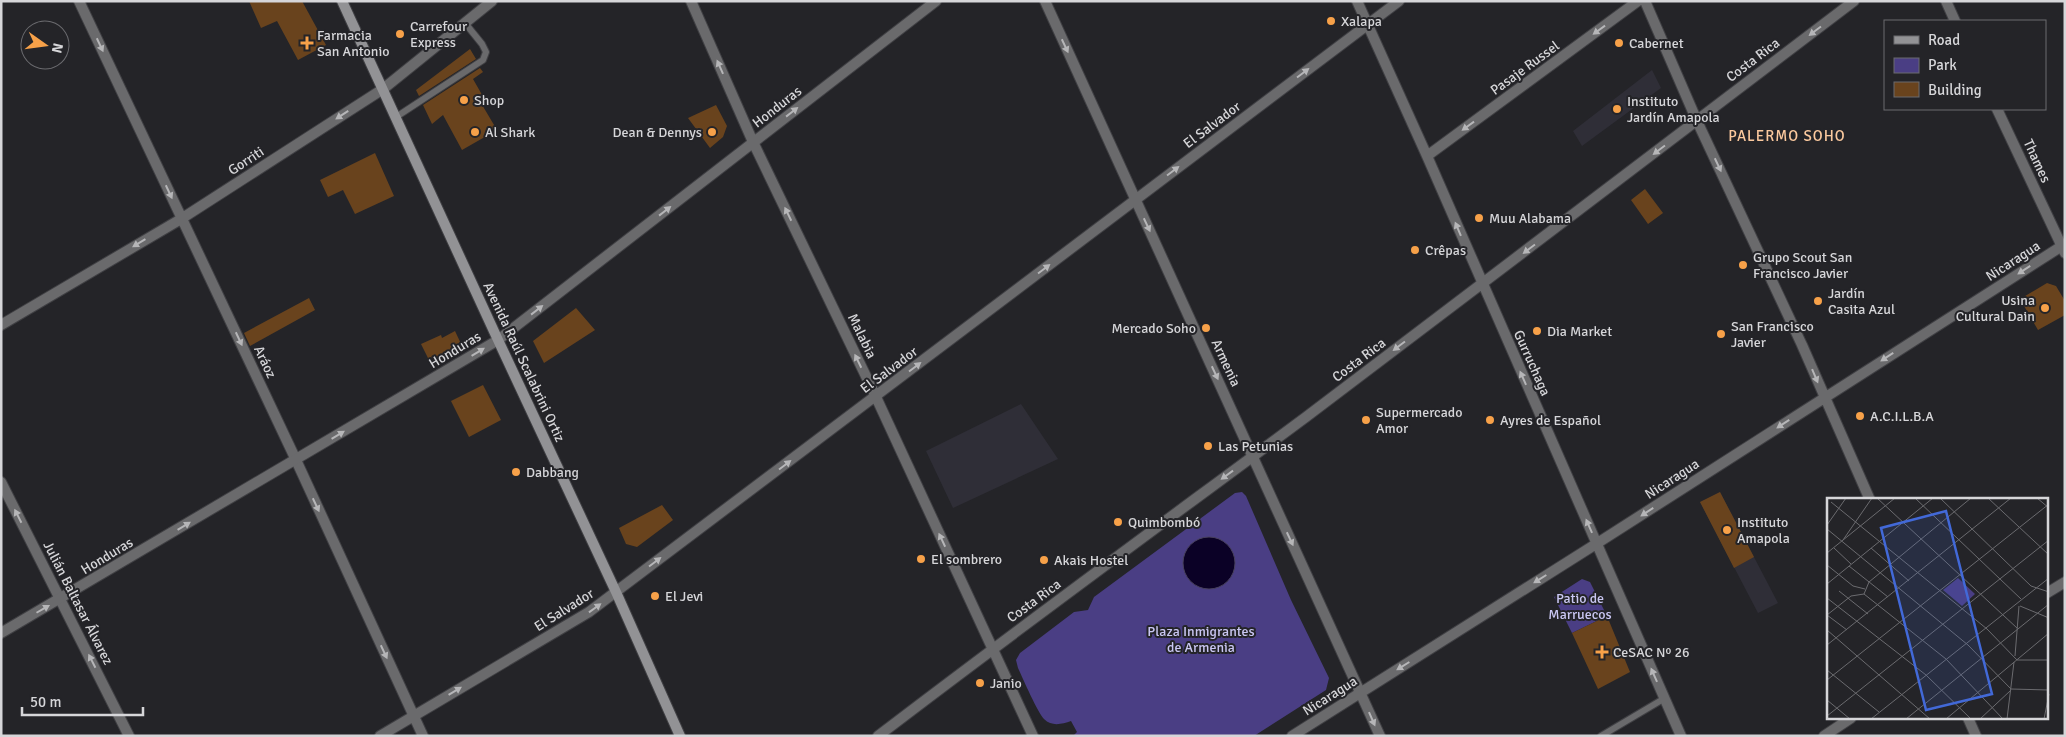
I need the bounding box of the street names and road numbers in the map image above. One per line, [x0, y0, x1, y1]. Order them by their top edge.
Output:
street label: Costa Rica [1723, 34, 1783, 86]
street label: Pasaje Russel [1487, 37, 1563, 99]
street label: Honduras [749, 83, 805, 131]
street label: El Salvador [1180, 97, 1245, 152]
street label: Thames [2020, 137, 2054, 185]
street label: Gorriti [225, 143, 267, 179]
street label: Nicaragua [1983, 237, 2043, 285]
street label: Avenida Raúl Scalabrini Ortiz [479, 279, 569, 445]
street label: Malabia [844, 311, 880, 361]
street label: Gurruchaga [1510, 327, 1554, 399]
street label: Honduras [426, 328, 484, 372]
street label: Costa Rica [1329, 334, 1389, 386]
street label: Armenia [1208, 337, 1244, 389]
street label: El Salvador [857, 342, 922, 397]
street label: Aráoz [250, 343, 280, 381]
street label: Nicaragua [1642, 455, 1702, 503]
street label: Honduras [78, 534, 136, 578]
street label: Julián Baltasar Álvarez [39, 538, 117, 668]
street label: Costa Rica [1004, 576, 1064, 626]
street label: El Salvador [531, 585, 598, 635]
street label: Nicaragua [1300, 673, 1360, 719]

